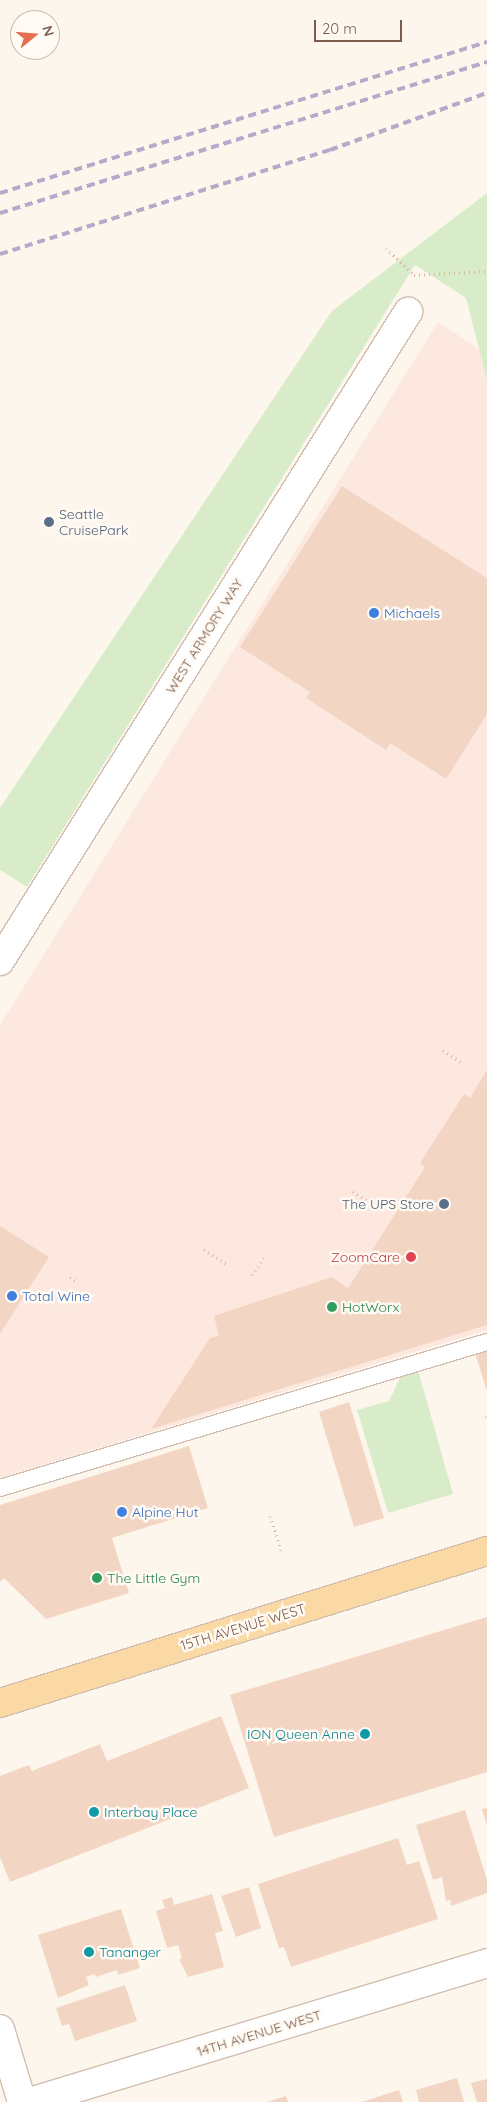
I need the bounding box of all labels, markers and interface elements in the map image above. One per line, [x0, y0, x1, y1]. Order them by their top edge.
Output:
north arrow [10, 10, 60, 60]
scale bar [317, 10, 404, 42]
text: 20 m [322, 19, 357, 38]
text: N [38, 23, 58, 38]
place label: Seattle CruisePark [59, 506, 129, 538]
marker: Seattle CruisePark [43, 516, 55, 528]
street label: WEST ARMORY WAY [162, 575, 246, 697]
place label: Michaels [384, 605, 440, 621]
marker: Michaels [368, 607, 380, 619]
place label: The UPS Store [342, 1196, 434, 1212]
marker: The UPS Store [438, 1198, 450, 1210]
place label: ZoomCare [331, 1249, 400, 1265]
marker: ZoomCare [404, 1250, 418, 1264]
place label: Total Wine [22, 1288, 90, 1304]
marker: Total Wine [6, 1290, 18, 1302]
place label: HotWorx [342, 1299, 399, 1315]
marker: HotWorx [326, 1301, 338, 1313]
place label: Alpine Hut [132, 1504, 198, 1520]
marker: Alpine Hut [116, 1506, 128, 1518]
place label: The Little Gym [107, 1570, 200, 1586]
marker: The Little Gym [91, 1572, 103, 1584]
street label: 15TH AVENUE WEST [178, 1600, 308, 1654]
place label: ION Queen Anne [247, 1726, 355, 1742]
marker: ION Queen Anne [359, 1728, 371, 1740]
place label: Interbay Place [104, 1804, 198, 1820]
marker: Interbay Place [88, 1806, 100, 1818]
place label: Tananger [99, 1944, 161, 1960]
marker: Tananger [83, 1946, 95, 1958]
street label: 14TH AVENUE WEST [195, 2006, 323, 2060]

